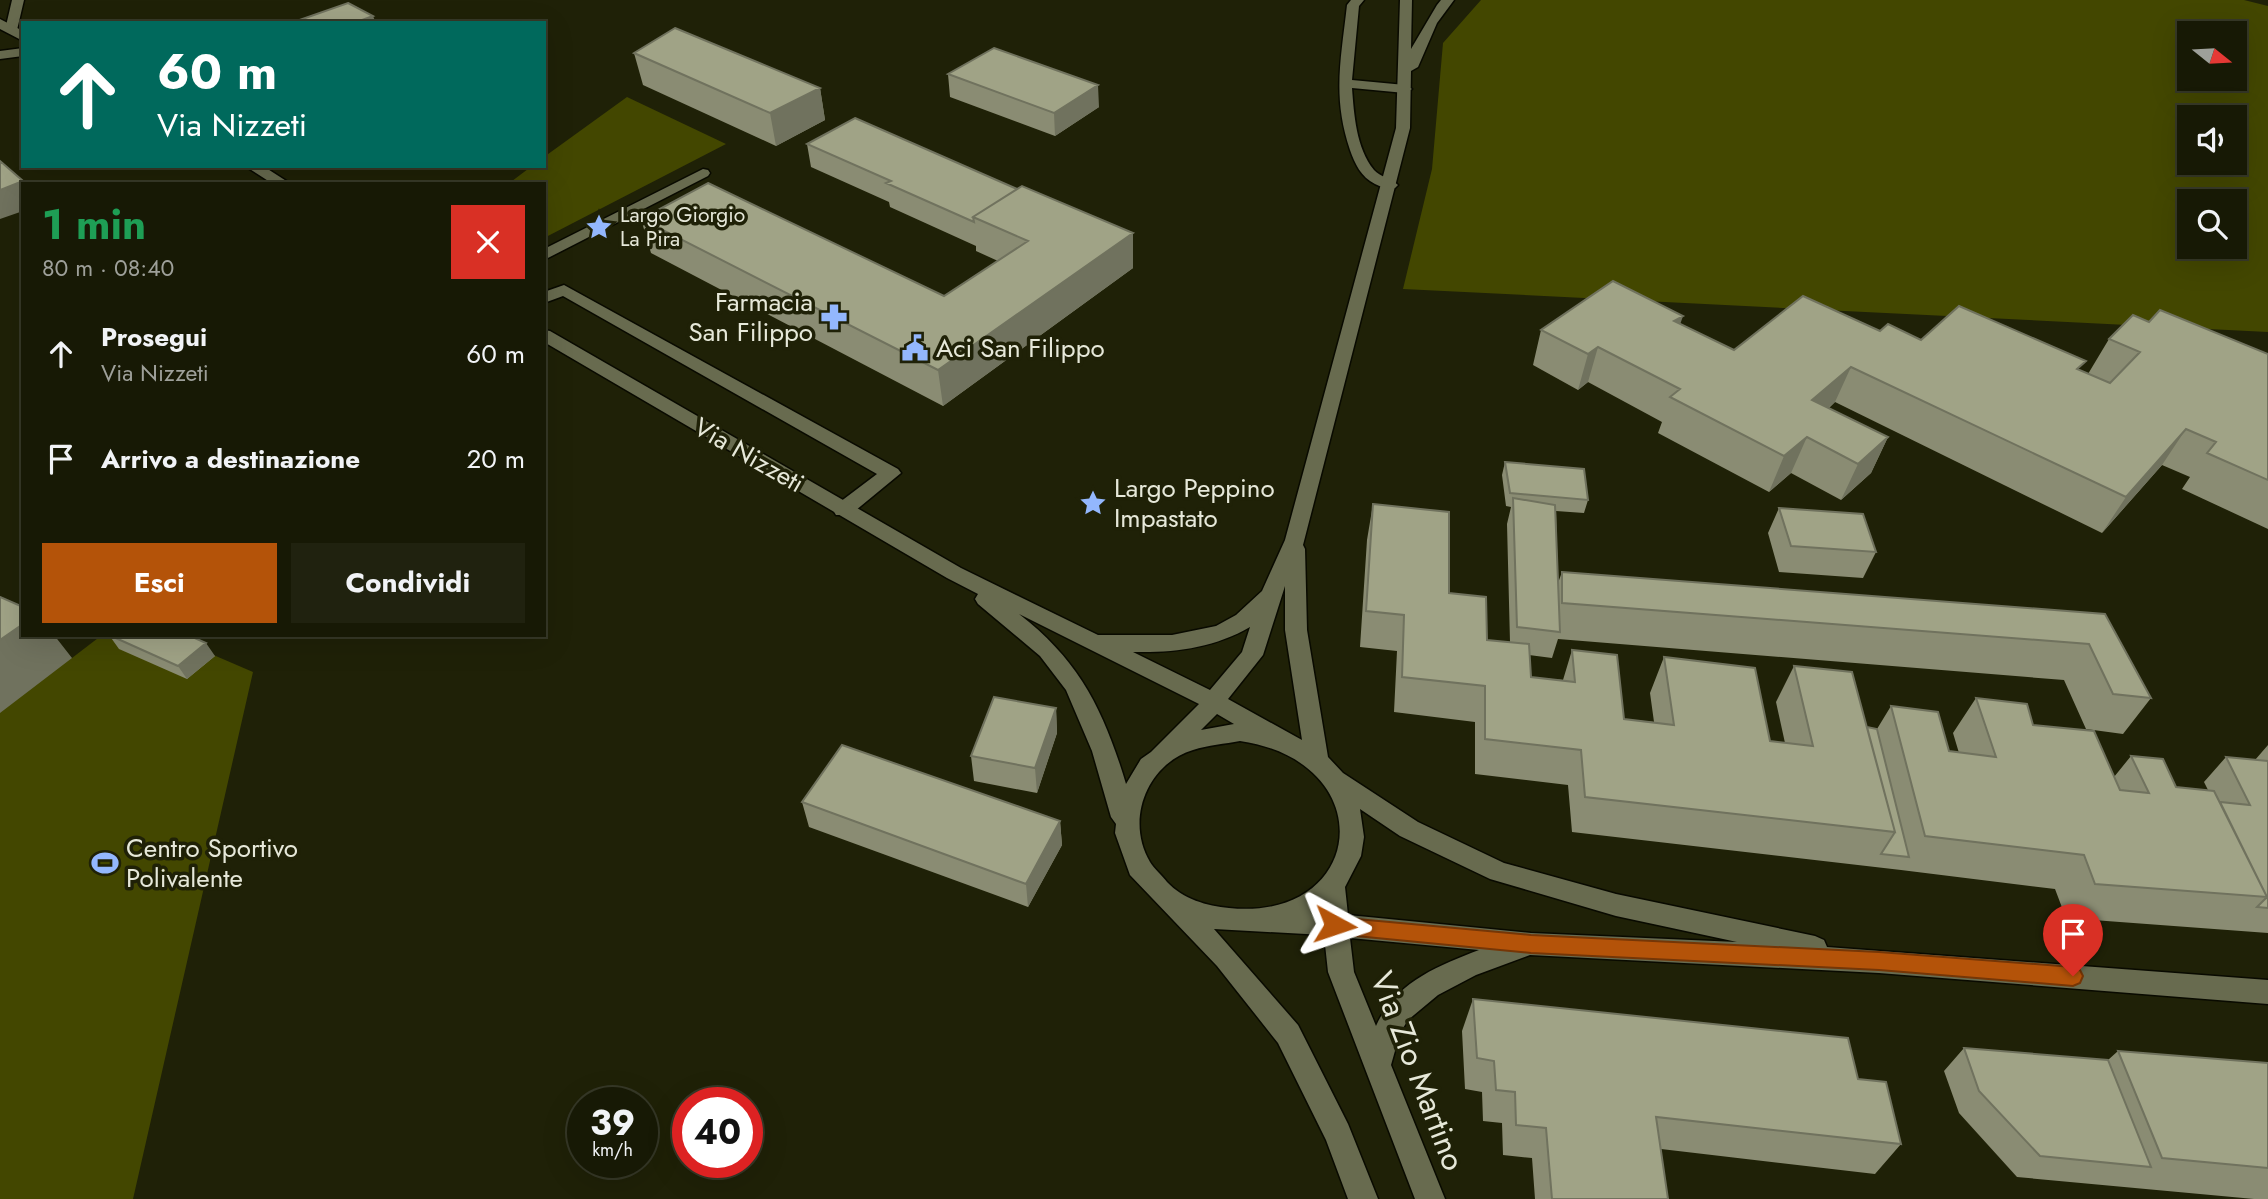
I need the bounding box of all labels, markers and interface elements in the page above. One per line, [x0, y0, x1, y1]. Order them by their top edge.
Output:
north arrow [2177, 21, 2247, 91]
map controls [2177, 21, 2247, 259]
text: 60 m [157, 37, 277, 107]
icon: ahead [42, 49, 133, 140]
text: Via Nizzeti [157, 102, 307, 148]
button: sound [2177, 105, 2247, 175]
button: search [2177, 189, 2247, 259]
text: 1 min [42, 194, 146, 255]
place label: Largo Giorgio La Pira [620, 200, 745, 254]
button: close [451, 205, 525, 279]
place icon: Largo Giorgio La Pira [584, 212, 614, 242]
text: 80 m · 08:40 [42, 251, 174, 285]
place label: Farmacia San Filippo [688, 283, 813, 351]
pharmacy icon: Farmacia San Filippo [819, 302, 849, 332]
text: Prosegui [101, 318, 207, 356]
place label: Aci San Filippo [936, 329, 1105, 367]
public building icon: Aci San Filippo [900, 333, 930, 363]
icon: ahead [42, 335, 80, 373]
text: 60 m [466, 335, 525, 373]
text: Via Nizzeti [101, 356, 209, 390]
street label: Via Nizzeti [687, 408, 811, 502]
icon: arrive [42, 440, 80, 478]
text: Arrivo a destinazione [101, 440, 360, 478]
text: 20 m [467, 440, 525, 478]
place label: Largo Peppino Impastato [1114, 469, 1275, 537]
place icon: Largo Peppino Impastato [1078, 488, 1108, 518]
button: Esci [42, 543, 277, 623]
button: Condividi [291, 543, 525, 623]
place label: Centro Sportivo Polivalente [126, 829, 298, 897]
sports icon: Centro Sportivo Polivalente [90, 848, 120, 878]
position arrow [1298, 888, 1372, 962]
pin [2043, 904, 2103, 976]
icon: arrive [2054, 915, 2092, 953]
street label: Via Zio Martino [1359, 965, 1477, 1177]
speed limit sign: 40 [672, 1087, 763, 1178]
text: 39 [590, 1098, 635, 1148]
text: km/h [592, 1137, 633, 1163]

